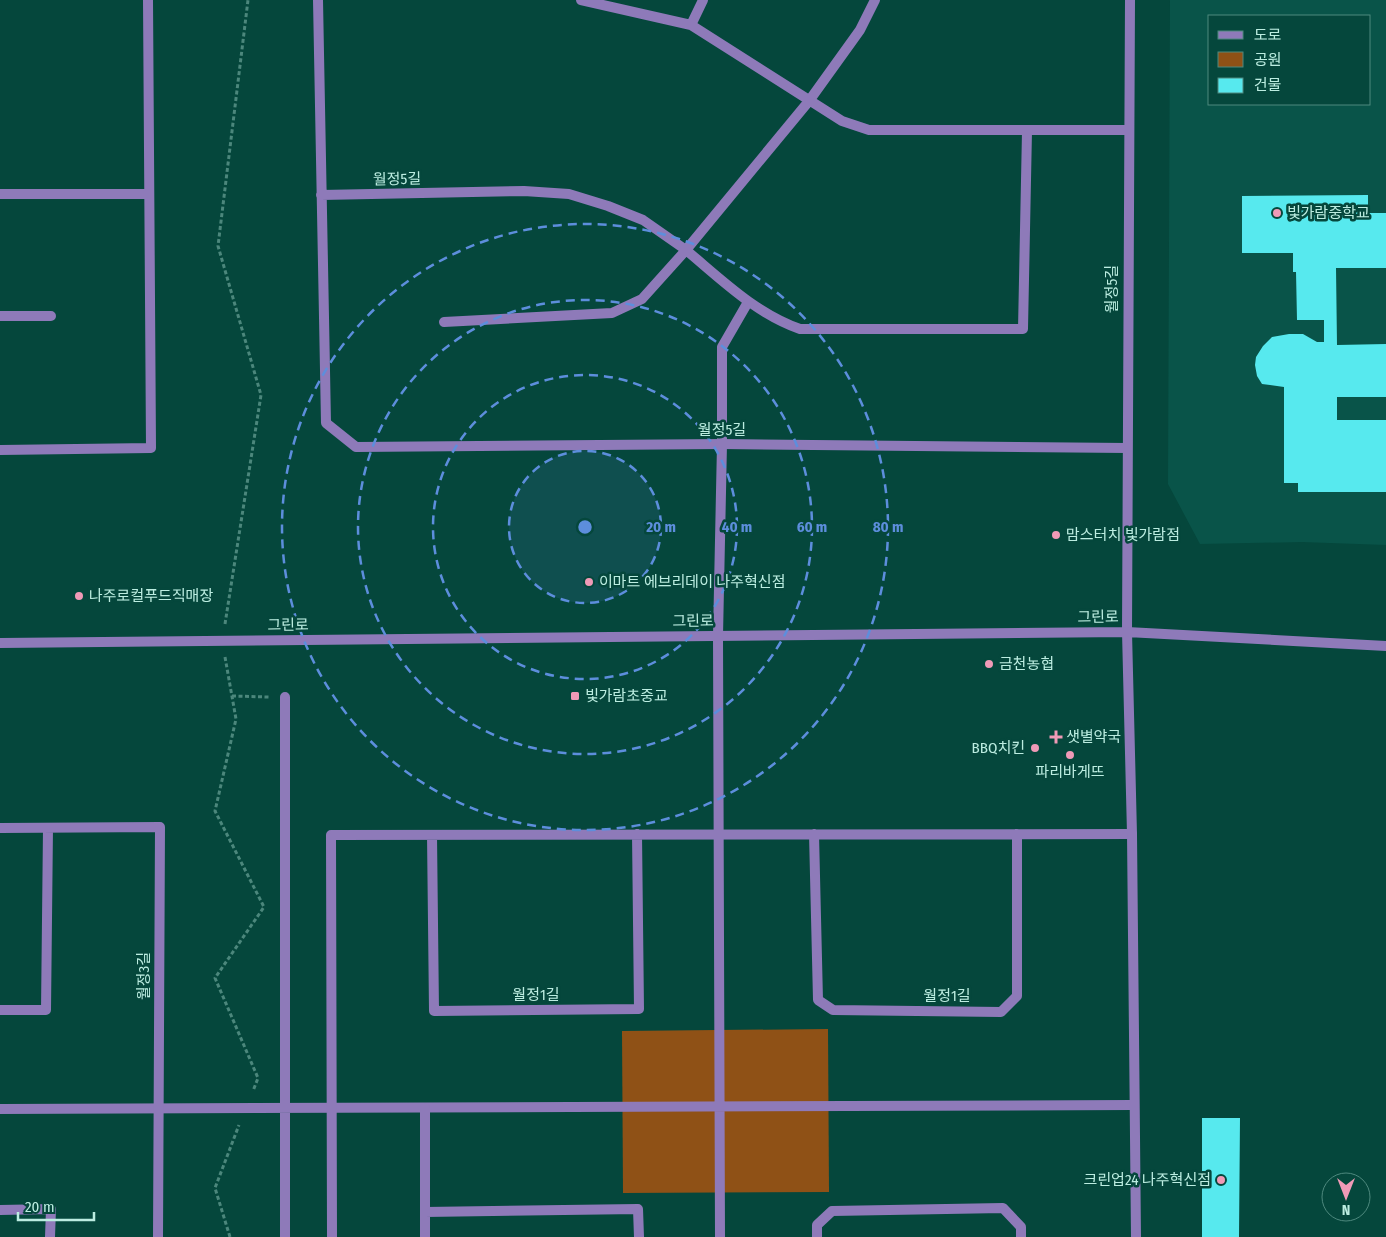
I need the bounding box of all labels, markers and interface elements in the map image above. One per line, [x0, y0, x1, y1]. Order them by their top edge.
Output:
legend [1208, 15, 1371, 105]
text: 도로 [1254, 26, 1282, 44]
text: 공원 [1254, 51, 1282, 69]
text: 건물 [1254, 76, 1282, 94]
street label: 월정5길 [373, 170, 421, 188]
place label: 빛가람중학교 [1287, 204, 1370, 222]
marker: 빛가람중학교 [1271, 207, 1283, 219]
street label: 월정5길 [1103, 265, 1121, 313]
street label: 월정5길 [698, 421, 746, 439]
centre of rings [576, 518, 594, 536]
text: 20 m [645, 518, 676, 536]
text: 40 m [722, 518, 752, 536]
text: 60 m [797, 518, 827, 536]
text: 80 m [873, 518, 903, 536]
place label: 맘스터치 빛가람점 [1066, 526, 1180, 544]
marker: 맘스터치 빛가람점 [1050, 529, 1062, 541]
place label: 이마트 에브리데이 나주혁신점 [599, 573, 785, 591]
marker: 이마트 에브리데이 나주혁신점 [583, 576, 595, 588]
place label: 나주로컬푸드직매장 [89, 587, 213, 605]
marker: 나주로컬푸드직매장 [73, 590, 85, 602]
street label: 그린로 [1077, 608, 1119, 626]
street label: 그린로 [672, 612, 714, 630]
street label: 그린로 [267, 616, 309, 634]
place label: 금천농협 [999, 655, 1054, 673]
marker: 금천농협 [983, 658, 995, 670]
place label: 빛가람초중교 [585, 687, 668, 705]
marker: 빛가람초중교 [569, 690, 581, 702]
place label: 샛별약국 [1066, 728, 1121, 746]
marker: 샛별약국 [1050, 731, 1062, 743]
place label: BBQ치킨 [972, 739, 1025, 757]
marker: BBQ치킨 [1029, 742, 1041, 754]
marker: 파리바게뜨 [1064, 749, 1076, 761]
place label: 파리바게뜨 [1035, 763, 1105, 781]
street label: 월정3길 [135, 952, 153, 1000]
street label: 월정1길 [512, 986, 560, 1004]
street label: 월정1길 [923, 987, 971, 1005]
place label: 크린업24 나주혁신점 [1083, 1171, 1211, 1189]
north arrow [1321, 1172, 1371, 1222]
marker: 크린업24 나주혁신점 [1215, 1174, 1227, 1186]
scale bar [18, 1190, 94, 1222]
text: 20 m [25, 1198, 55, 1216]
text: N [1342, 1201, 1350, 1218]

